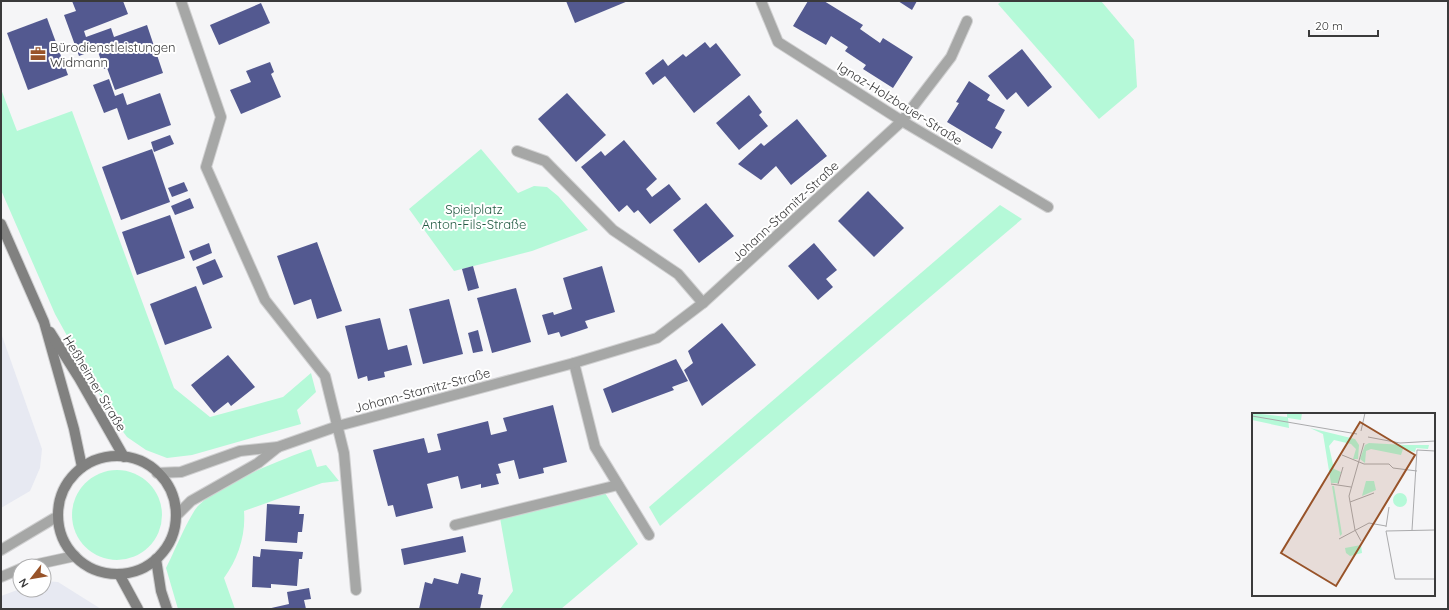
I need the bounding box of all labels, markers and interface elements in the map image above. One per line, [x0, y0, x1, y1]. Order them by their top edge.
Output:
scale bar [1309, 12, 1378, 38]
text: 20 m [1315, 18, 1343, 33]
place label: Bürodienstleistungen Widmann [50, 39, 176, 70]
office icon: Bürodienstleistungen Widmann [29, 45, 47, 63]
street label: Ignaz-Holzbauer-Straße [834, 58, 966, 148]
street label: Johann-Stamitz-Straße [728, 157, 842, 265]
park label: Spielplatz Anton-Fils-Straße [422, 201, 526, 232]
street label: Heßheimer Straße [60, 332, 130, 434]
street label: Johann-Stamitz-Straße [352, 364, 492, 416]
inset map [1252, 413, 1435, 596]
north arrow [12, 558, 52, 598]
text: N [15, 576, 32, 590]

